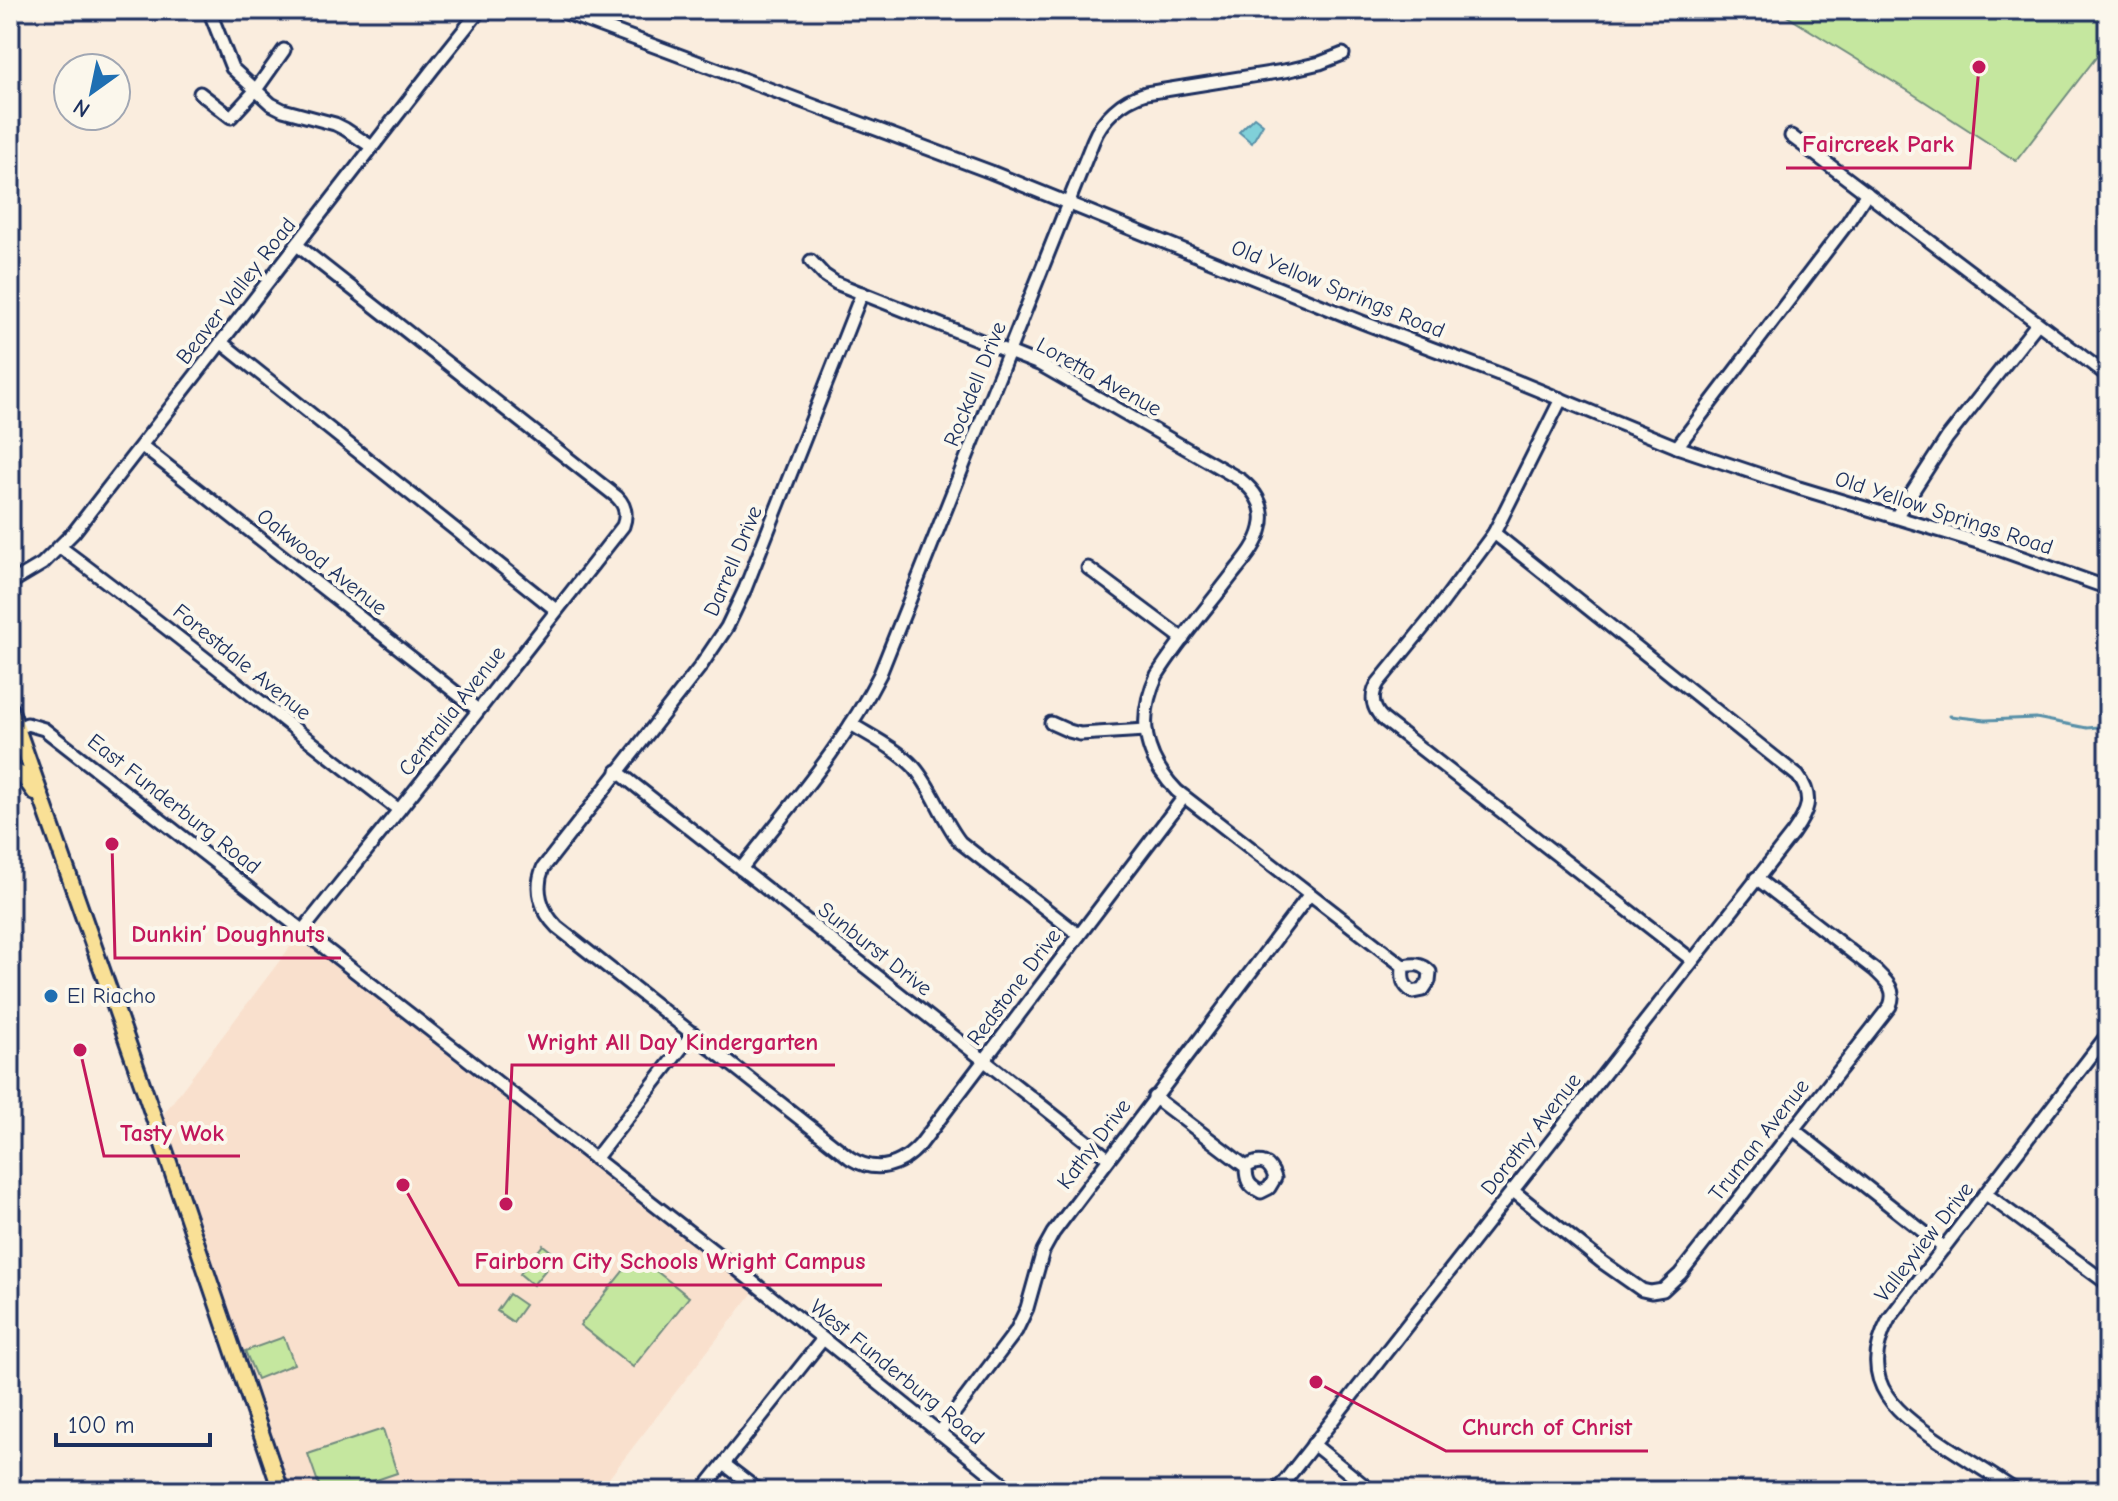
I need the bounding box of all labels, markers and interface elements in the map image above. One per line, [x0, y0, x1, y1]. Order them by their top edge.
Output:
north arrow [52, 52, 132, 132]
text: N [69, 93, 95, 123]
callout: Faircreek Park [1786, 120, 1970, 168]
text: Faircreek Park [1802, 130, 1954, 158]
street label: Beaver Valley Road [171, 212, 301, 370]
street label: Old Yellow Springs Road [1228, 234, 1448, 344]
street label: Rockdell Drive [938, 318, 1012, 450]
street label: Loretta Avenue [1032, 332, 1166, 422]
street label: Old Yellow Springs Road [1832, 465, 2056, 561]
street label: Darrell Drive [698, 502, 768, 620]
street label: Oakwood Avenue [252, 503, 392, 621]
street label: Forestdale Avenue [168, 598, 316, 726]
street label: Centralia Avenue [393, 641, 511, 781]
street label: East Funderburg Road [82, 728, 266, 880]
street label: Sunburst Drive [813, 896, 937, 1002]
callout: Dunkin’ Doughnuts [115, 910, 341, 958]
text: Dunkin’ Doughnuts [131, 920, 325, 948]
street label: Redstone Drive [962, 923, 1066, 1051]
place label: El Riacho [67, 983, 156, 1009]
marker: El Riacho [42, 987, 60, 1005]
callout: Wright All Day Kindergarten [512, 1017, 835, 1065]
text: Wright All Day Kindergarten [528, 1028, 818, 1056]
street label: Dorothy Avenue [1475, 1068, 1587, 1200]
street label: Truman Avenue [1703, 1074, 1815, 1206]
street label: Kathy Drive [1052, 1094, 1136, 1194]
callout: Tasty Wok [104, 1108, 240, 1156]
text: Tasty Wok [120, 1119, 224, 1147]
street label: Valleyview Drive [1869, 1177, 1979, 1307]
callout: Fairborn City Schools Wright Campus [459, 1237, 882, 1285]
text: Fairborn City Schools Wright Campus [475, 1247, 865, 1275]
street label: West Funderburg Road [805, 1294, 989, 1450]
scale bar [56, 1397, 210, 1447]
callout: Church of Christ [1446, 1403, 1648, 1451]
text: 100 m [68, 1411, 135, 1439]
text: Church of Christ [1462, 1413, 1633, 1441]

